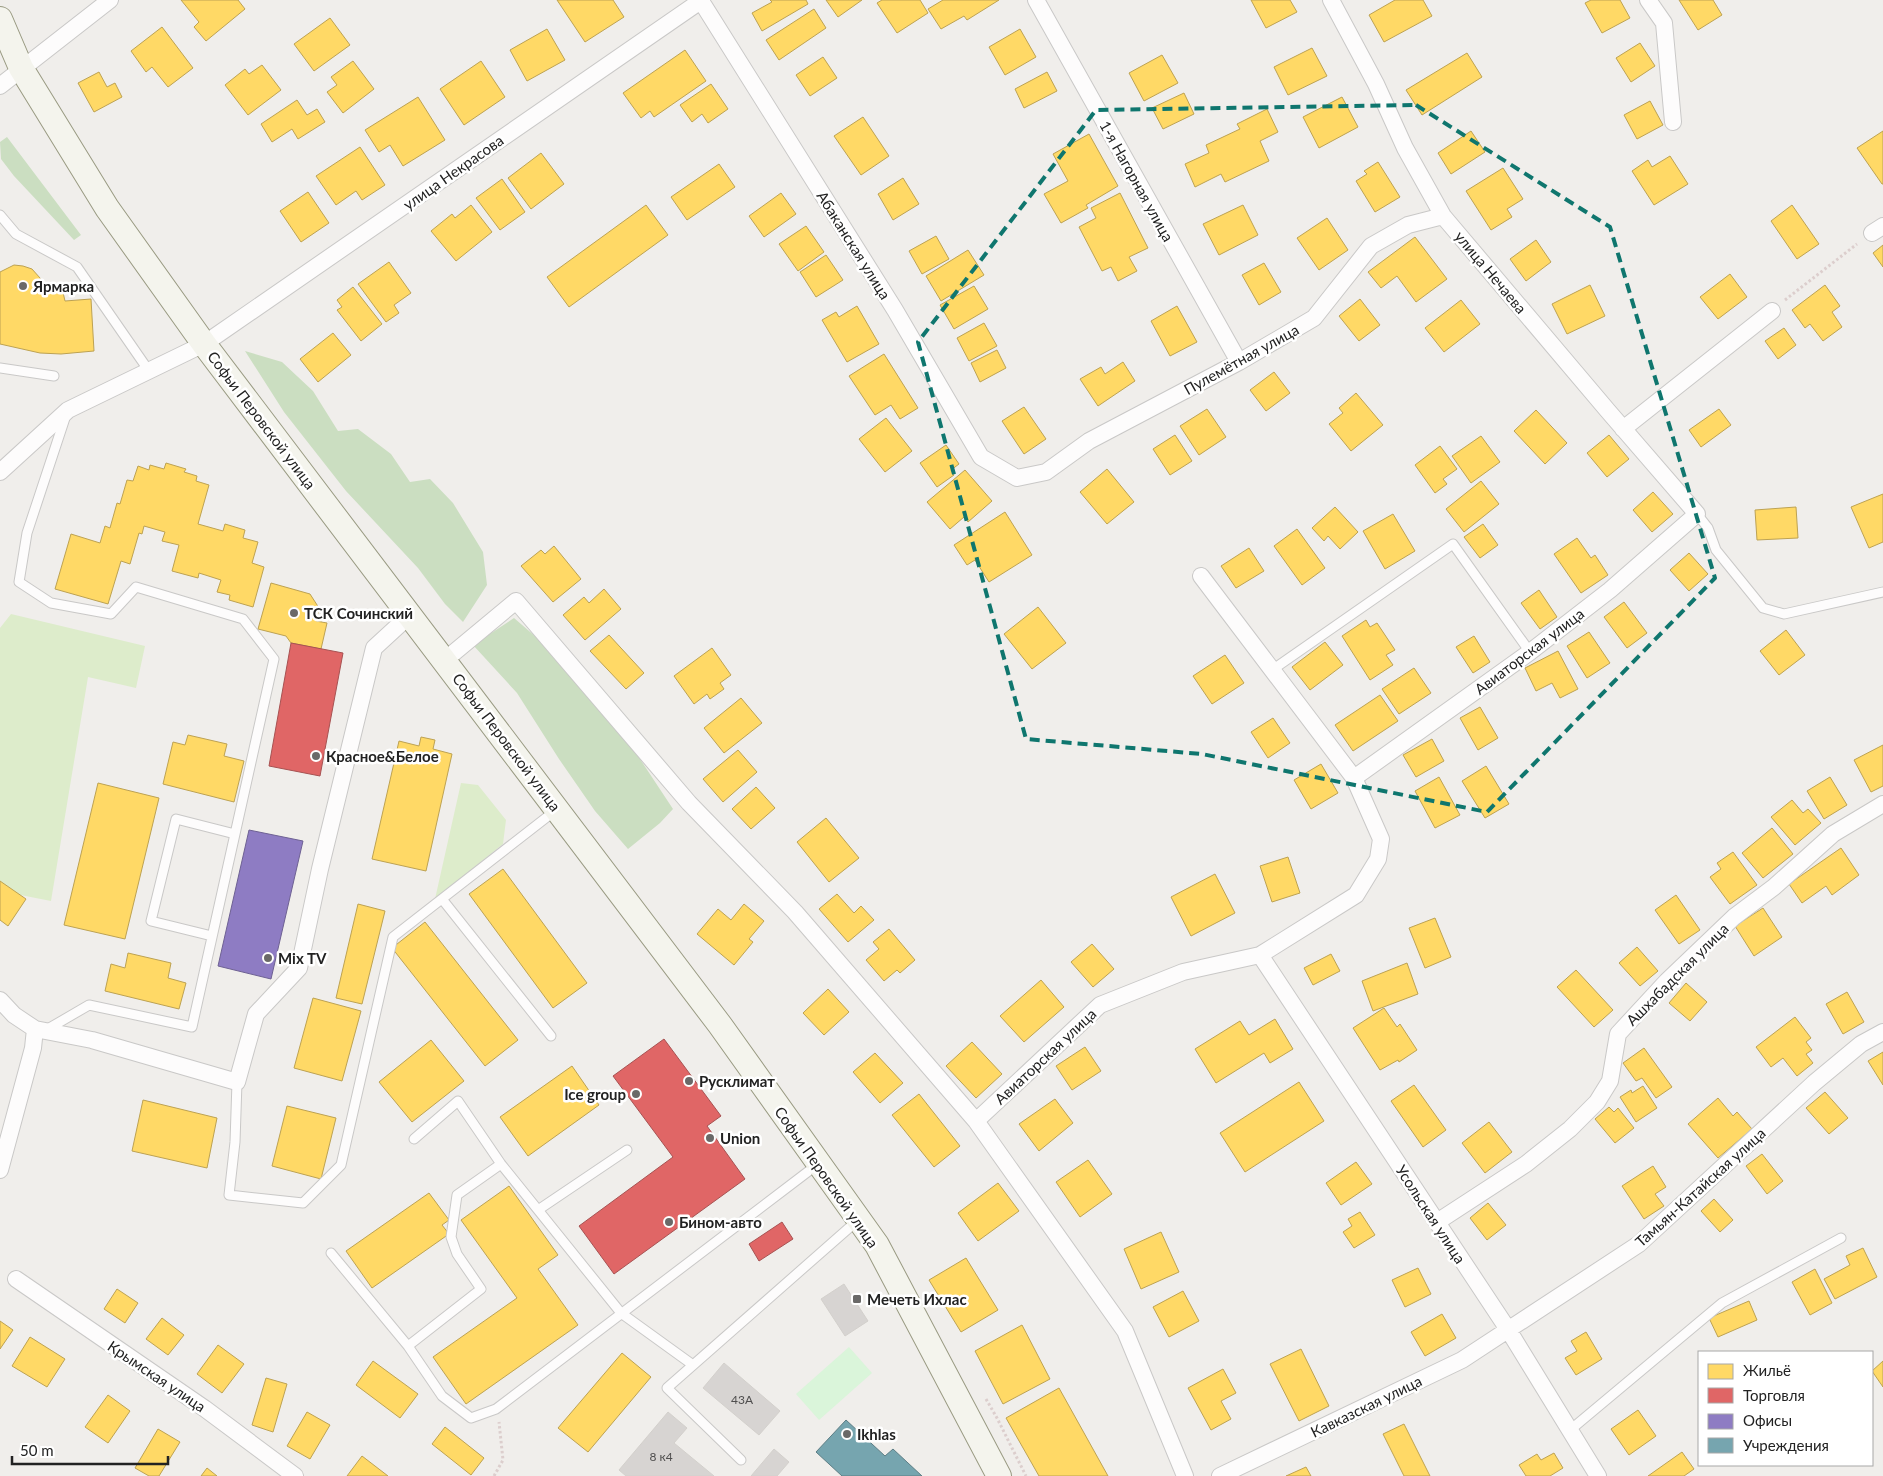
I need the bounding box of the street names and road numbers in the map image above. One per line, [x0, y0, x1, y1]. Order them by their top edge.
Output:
street label: 1-я Нагорная улица [1096, 118, 1178, 244]
street label: улица Некрасова [400, 131, 506, 213]
street label: Абаканская улица [813, 188, 895, 302]
street label: улица Нечаева [1451, 227, 1531, 317]
street label: Пулемётная улица [1180, 320, 1302, 398]
street label: Софьи Перовской улица [204, 347, 320, 493]
street label: Авиаторская улица [1471, 604, 1587, 698]
street label: Софьи Перовской улица [449, 669, 565, 815]
street label: Ашхабадская улица [1622, 919, 1732, 1029]
street label: Авиаторская улица [991, 1004, 1099, 1108]
street label: Софьи Перовской улица [771, 1103, 883, 1251]
street label: Тамьян-Катайская улица [1631, 1124, 1769, 1250]
street label: Усольская улица [1392, 1161, 1470, 1267]
street label: Крымская улица [105, 1337, 209, 1415]
street label: Кавказская улица [1308, 1371, 1424, 1441]

